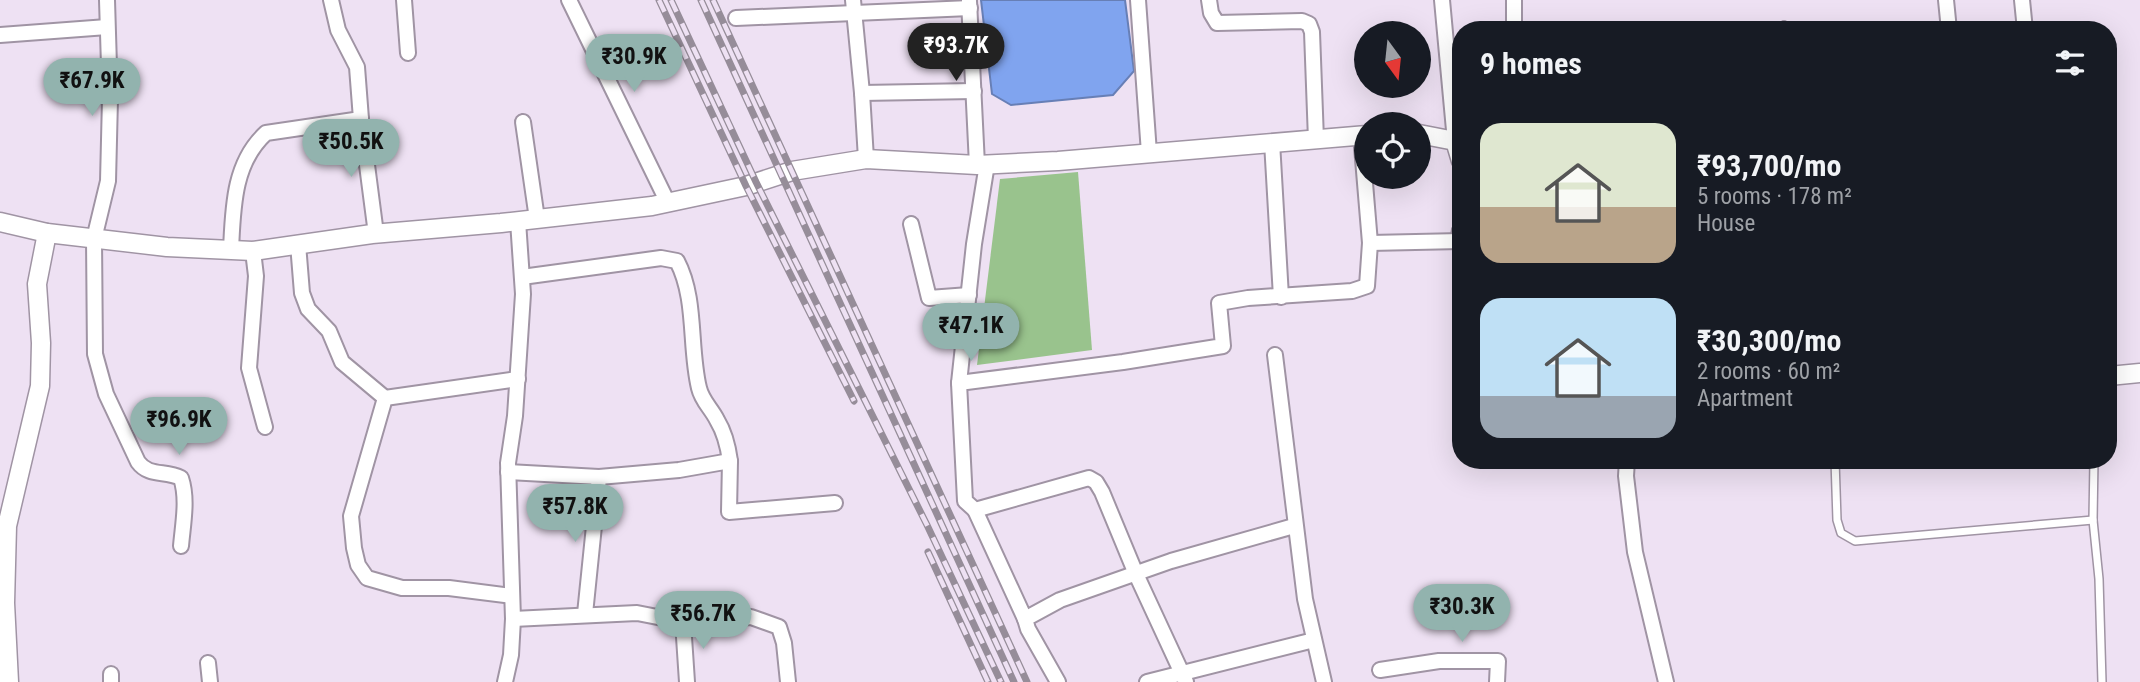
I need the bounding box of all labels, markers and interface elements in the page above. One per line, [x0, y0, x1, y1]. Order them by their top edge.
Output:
north arrow [1354, 21, 1432, 98]
map controls [1354, 21, 1431, 189]
pin: ₹93.7K [899, 24, 1013, 83]
text: ₹93.7K [923, 32, 989, 59]
pin: ₹30.9K [577, 34, 691, 94]
text: ₹30.9K [601, 43, 667, 70]
icon: filters [2051, 44, 2089, 82]
text: 9 homes [1480, 46, 1582, 81]
pin: ₹67.9K [35, 58, 149, 118]
text: ₹67.9K [59, 67, 125, 94]
button: locate [1354, 112, 1431, 189]
pin: ₹50.5K [294, 120, 408, 179]
text: ₹50.5K [318, 128, 384, 155]
text: ₹93,700/mo [1697, 148, 1841, 183]
icon: home [1536, 151, 1620, 235]
text: 5 rooms · 178 m² [1697, 183, 1852, 210]
text: House [1697, 210, 1755, 237]
pin: ₹47.1K [914, 304, 1028, 363]
text: ₹47.1K [938, 312, 1004, 339]
text: ₹30,300/mo [1697, 323, 1841, 358]
icon: home [1536, 326, 1620, 410]
text: 2 rooms · 60 m² [1697, 358, 1840, 385]
text: Apartment [1697, 385, 1793, 412]
pin: ₹96.9K [122, 398, 236, 457]
text: ₹96.9K [146, 406, 212, 433]
pin: ₹57.8K [518, 484, 632, 544]
text: ₹57.8K [542, 493, 608, 520]
pin: ₹30.3K [1405, 584, 1519, 644]
pin: ₹56.7K [646, 592, 760, 651]
text: ₹30.3K [1429, 593, 1495, 620]
text: ₹56.7K [670, 600, 736, 627]

